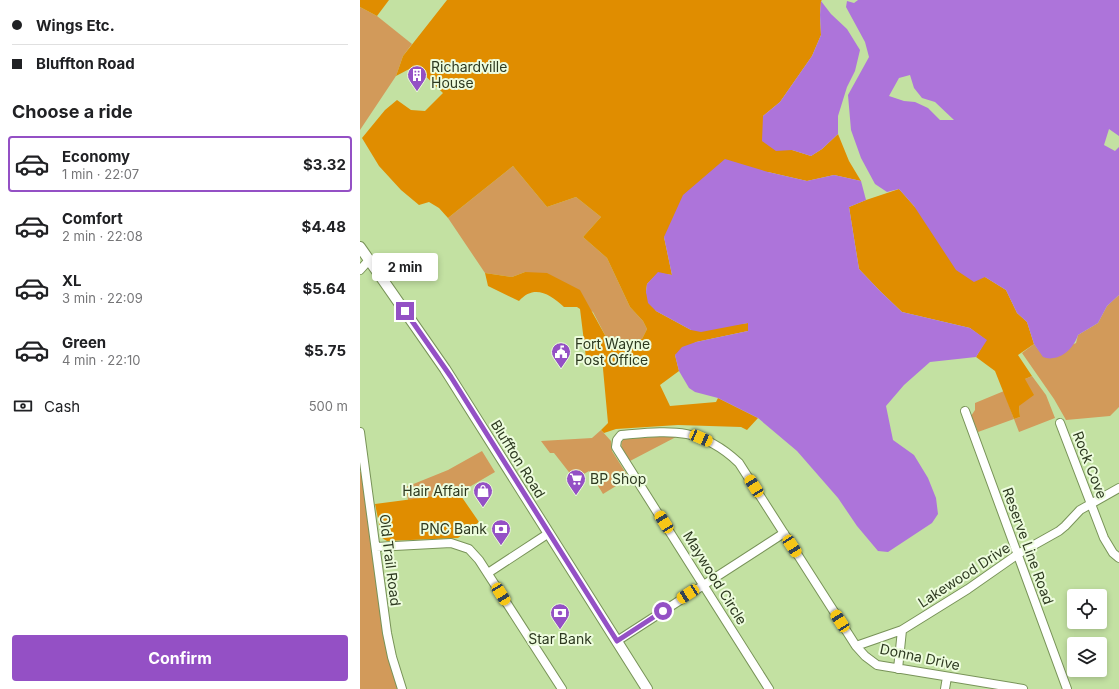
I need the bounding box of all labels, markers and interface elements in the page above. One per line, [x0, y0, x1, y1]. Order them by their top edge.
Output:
text: Wings Etc. [36, 16, 115, 35]
text: Bluffton Road [36, 54, 135, 73]
place label: Richardville House [431, 58, 507, 91]
building icon: Richardville House [406, 64, 428, 92]
text: Choose a ride [12, 101, 133, 122]
icon: car [14, 146, 50, 182]
text: Economy [62, 147, 130, 166]
text: $3.32 [303, 155, 346, 174]
text: 1 min · 22:07 [62, 166, 139, 182]
icon: car [14, 208, 50, 244]
text: Comfort [62, 209, 123, 228]
text: $4.48 [302, 217, 346, 236]
text: 2 min · 22:08 [62, 228, 143, 244]
callout: 2 min [372, 253, 438, 281]
text: 2 min [388, 259, 422, 275]
icon: car [14, 270, 50, 306]
text: XL [62, 271, 82, 290]
text: $5.64 [302, 279, 346, 298]
text: 3 min · 22:09 [62, 290, 143, 306]
route end [396, 302, 414, 320]
icon: car [14, 332, 50, 368]
text: Green [62, 333, 106, 352]
place label: Fort Wayne Post Office [575, 335, 650, 368]
text: $5.75 [304, 341, 346, 360]
public building icon: Fort Wayne Post Office [550, 341, 572, 369]
text: 4 min · 22:10 [62, 352, 140, 368]
icon: cash [12, 395, 34, 417]
text: Cash [44, 397, 80, 416]
text: 500 m [309, 398, 348, 414]
street label: Bluffton Road [488, 416, 549, 501]
car [688, 428, 714, 448]
street label: Rock Cove [1070, 429, 1111, 501]
supermarket icon: BP Shop [565, 468, 587, 496]
place label: BP Shop [590, 470, 646, 487]
car [743, 473, 765, 499]
shop icon: Hair Affair [472, 480, 494, 508]
place label: Hair Affair [402, 482, 469, 499]
street label: Reserve Line Road [999, 485, 1058, 607]
car [653, 509, 675, 535]
street label: Old Trail Road [376, 513, 405, 607]
bank icon: PNC Bank [490, 518, 512, 546]
place label: PNC Bank [420, 520, 487, 537]
street label: Maywood Circle [680, 528, 751, 628]
car [780, 533, 804, 559]
street label: Lakewood Drive [915, 539, 1013, 611]
car [490, 581, 512, 607]
car [675, 582, 701, 606]
map controls [1067, 589, 1107, 677]
button: locate [1067, 589, 1107, 629]
bank icon: Star Bank [549, 602, 571, 630]
route start [654, 602, 672, 620]
car [828, 608, 852, 634]
place label: Star Bank [528, 630, 592, 647]
button: Confirm [12, 635, 348, 681]
button: layers [1067, 637, 1107, 677]
street label: Donna Drive [878, 640, 962, 673]

